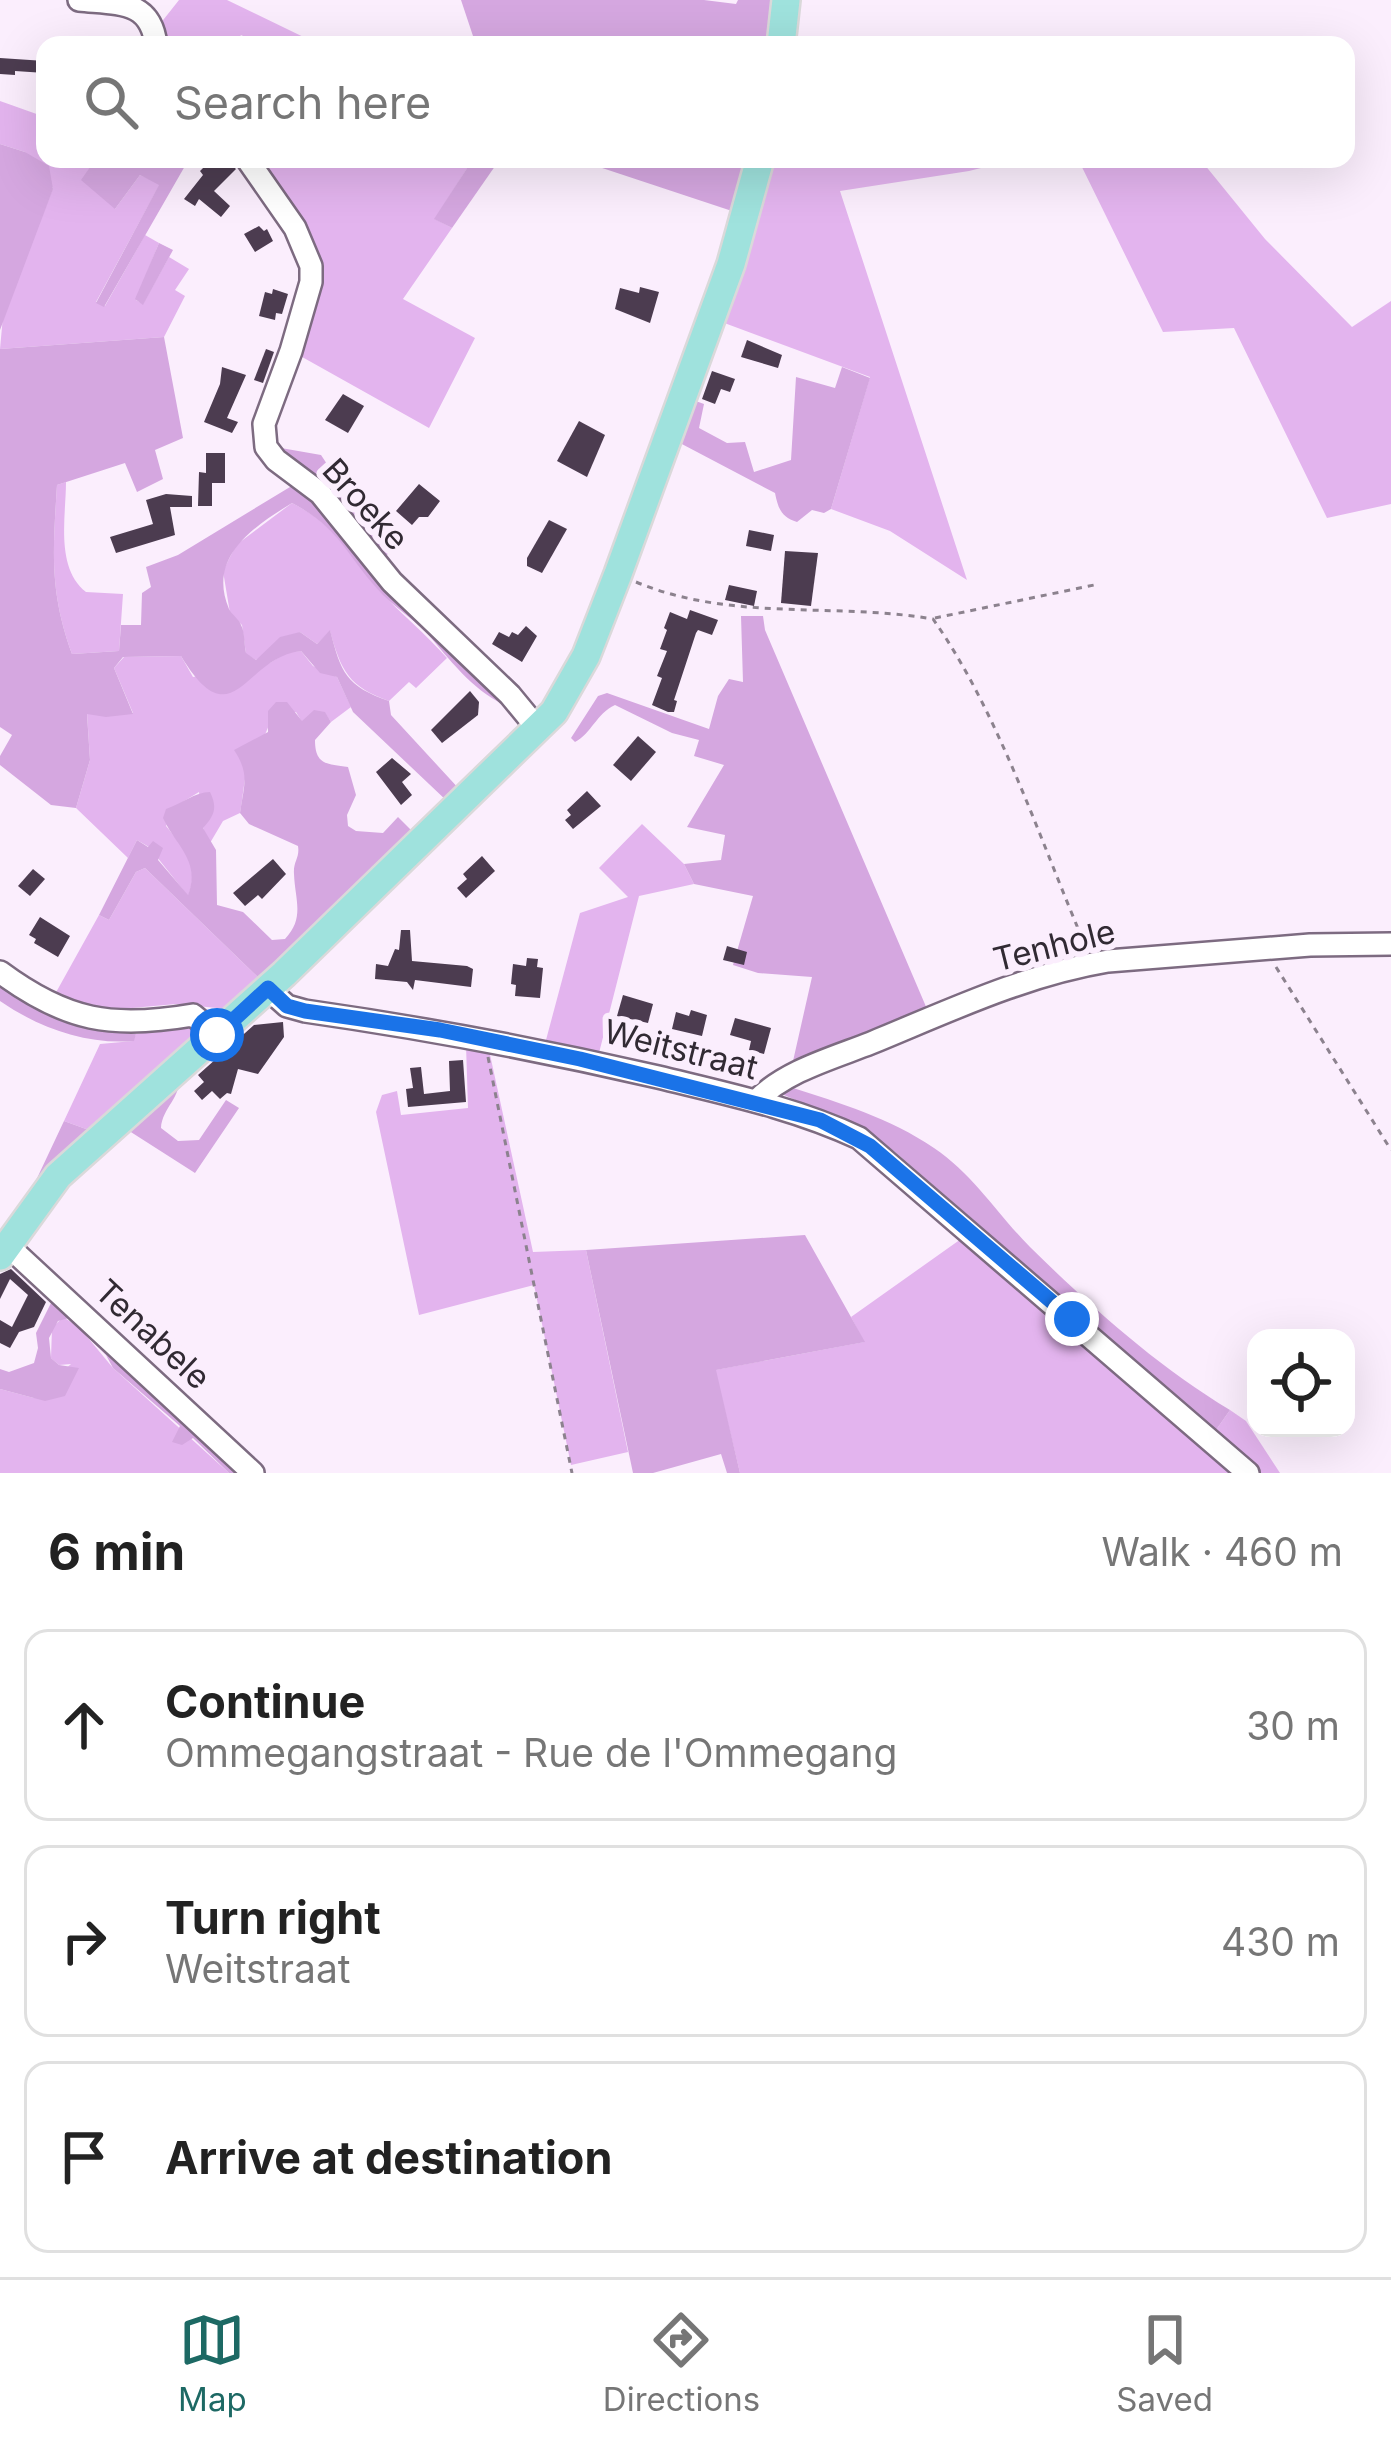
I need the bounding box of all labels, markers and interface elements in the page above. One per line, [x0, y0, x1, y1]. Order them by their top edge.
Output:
search box [36, 36, 1355, 168]
icon: search [78, 69, 144, 135]
text: Search here [174, 75, 431, 130]
street label: Broeke [315, 450, 417, 558]
street label: Tenhole [989, 911, 1119, 979]
route start [190, 1008, 244, 1062]
street label: Weitstraat [600, 1011, 762, 1087]
street label: Tenabele [87, 1271, 219, 1397]
route end [1045, 1292, 1099, 1346]
map controls [1247, 1329, 1355, 1437]
button: locate [1247, 1329, 1355, 1437]
text: 6 min [48, 1521, 185, 1582]
text: Walk · 460 m [1102, 1528, 1343, 1575]
text: Continue [165, 1674, 365, 1729]
icon: ahead [51, 1692, 117, 1758]
text: 30 m [1246, 1702, 1340, 1749]
text: Ommegangstraat - Rue de l'Ommegang [165, 1729, 897, 1776]
text: Turn right [165, 1890, 381, 1945]
icon: right [51, 1908, 117, 1974]
text: 430 m [1221, 1918, 1340, 1965]
text: Weitstraat [165, 1945, 351, 1992]
icon: arrive [51, 2124, 117, 2190]
text: Arrive at destination [165, 2130, 612, 2185]
tab: Map [178, 2307, 247, 2419]
tab: Directions [603, 2307, 760, 2419]
tab: Saved [1116, 2307, 1213, 2419]

